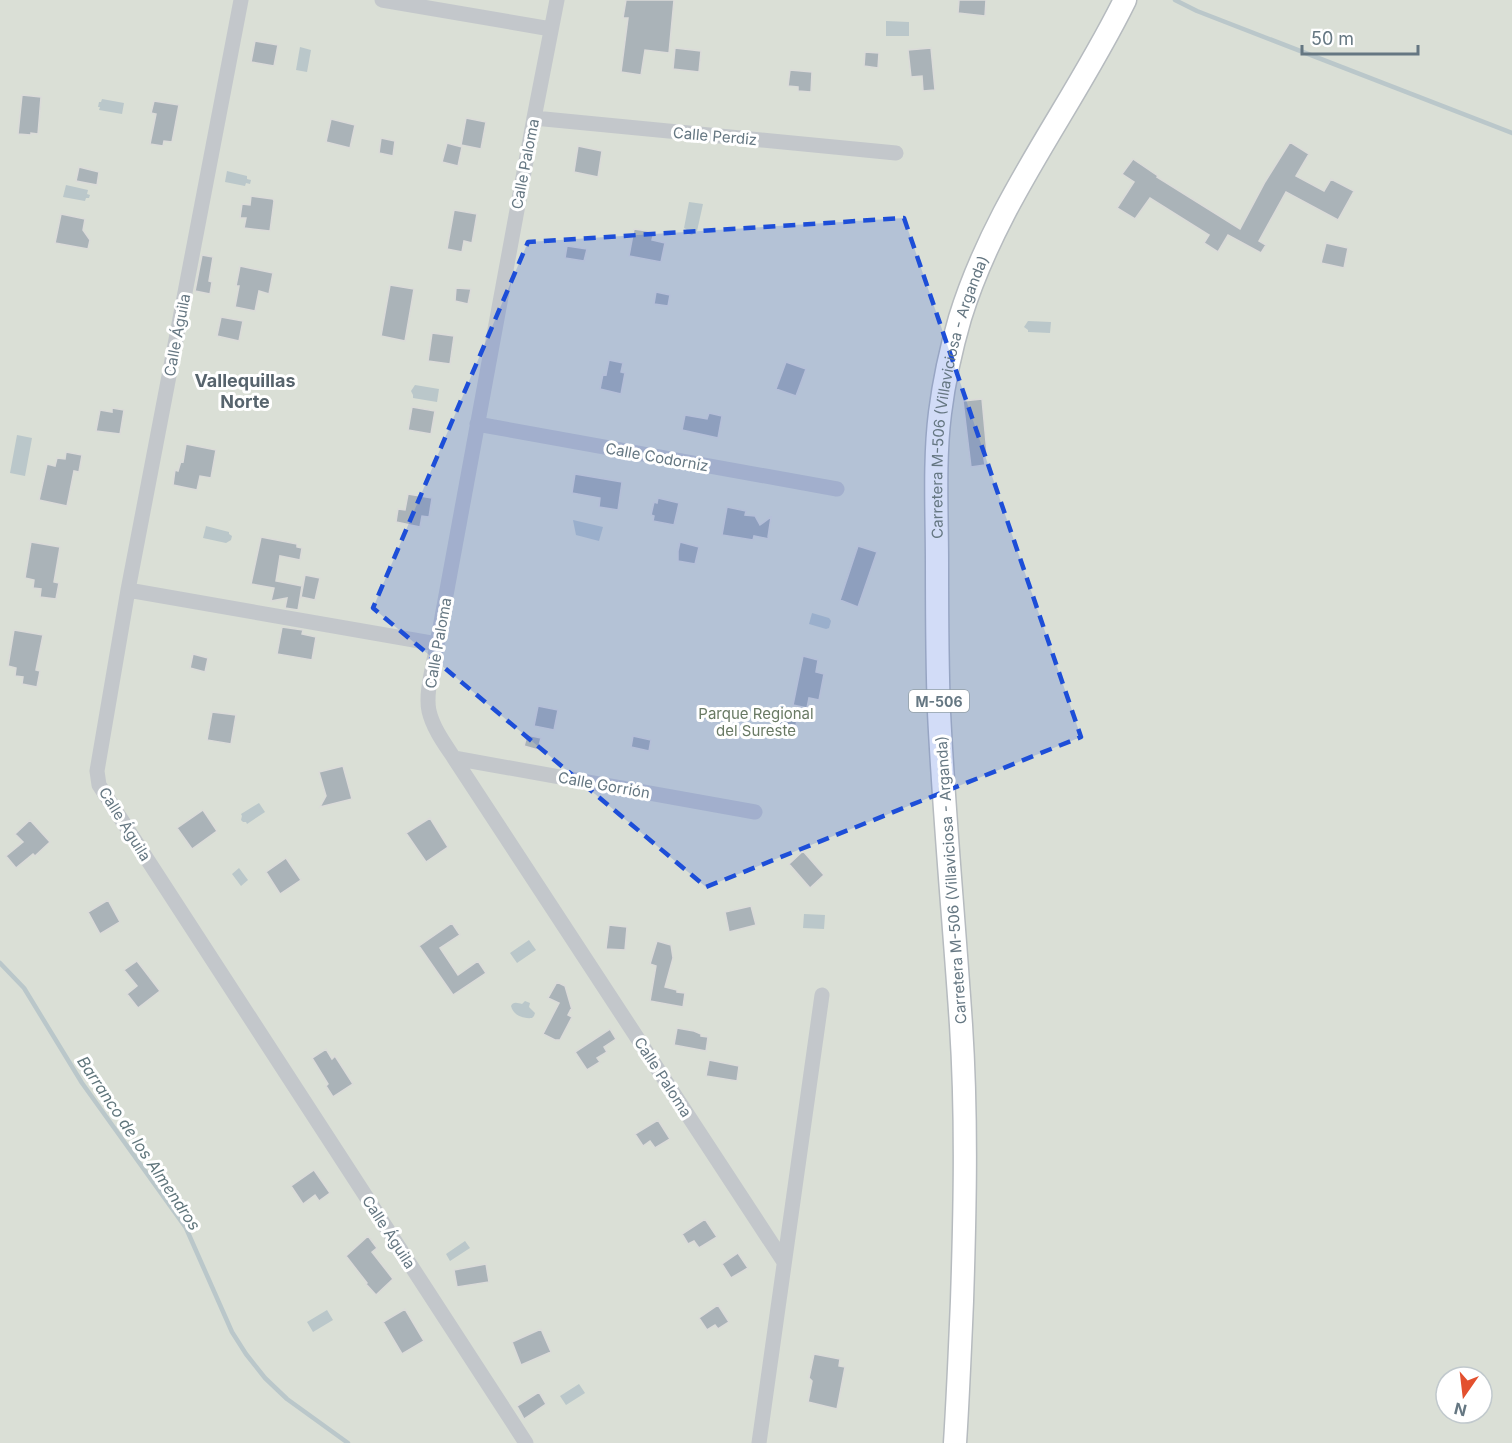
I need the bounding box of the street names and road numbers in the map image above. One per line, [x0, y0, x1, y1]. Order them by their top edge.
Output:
street label: Calle Paloma [507, 117, 543, 211]
street label: Calle Perdiz [672, 123, 758, 149]
street label: Carretera M-506 (Villaviciosa - Arganda) [927, 252, 992, 539]
street label: Calle Águila [160, 292, 194, 378]
street label: Calle Codorniz [604, 439, 710, 475]
street label: Calle Paloma [421, 596, 455, 690]
road number: M-506 [909, 690, 969, 712]
street label: Carretera M-506 (Villaviciosa - Arganda) [931, 735, 971, 1025]
street label: Calle Gorrión [557, 768, 651, 802]
street label: Calle Águila [95, 783, 155, 865]
street label: Calle Paloma [630, 1033, 696, 1121]
street label: Calle Águila [358, 1192, 420, 1272]

